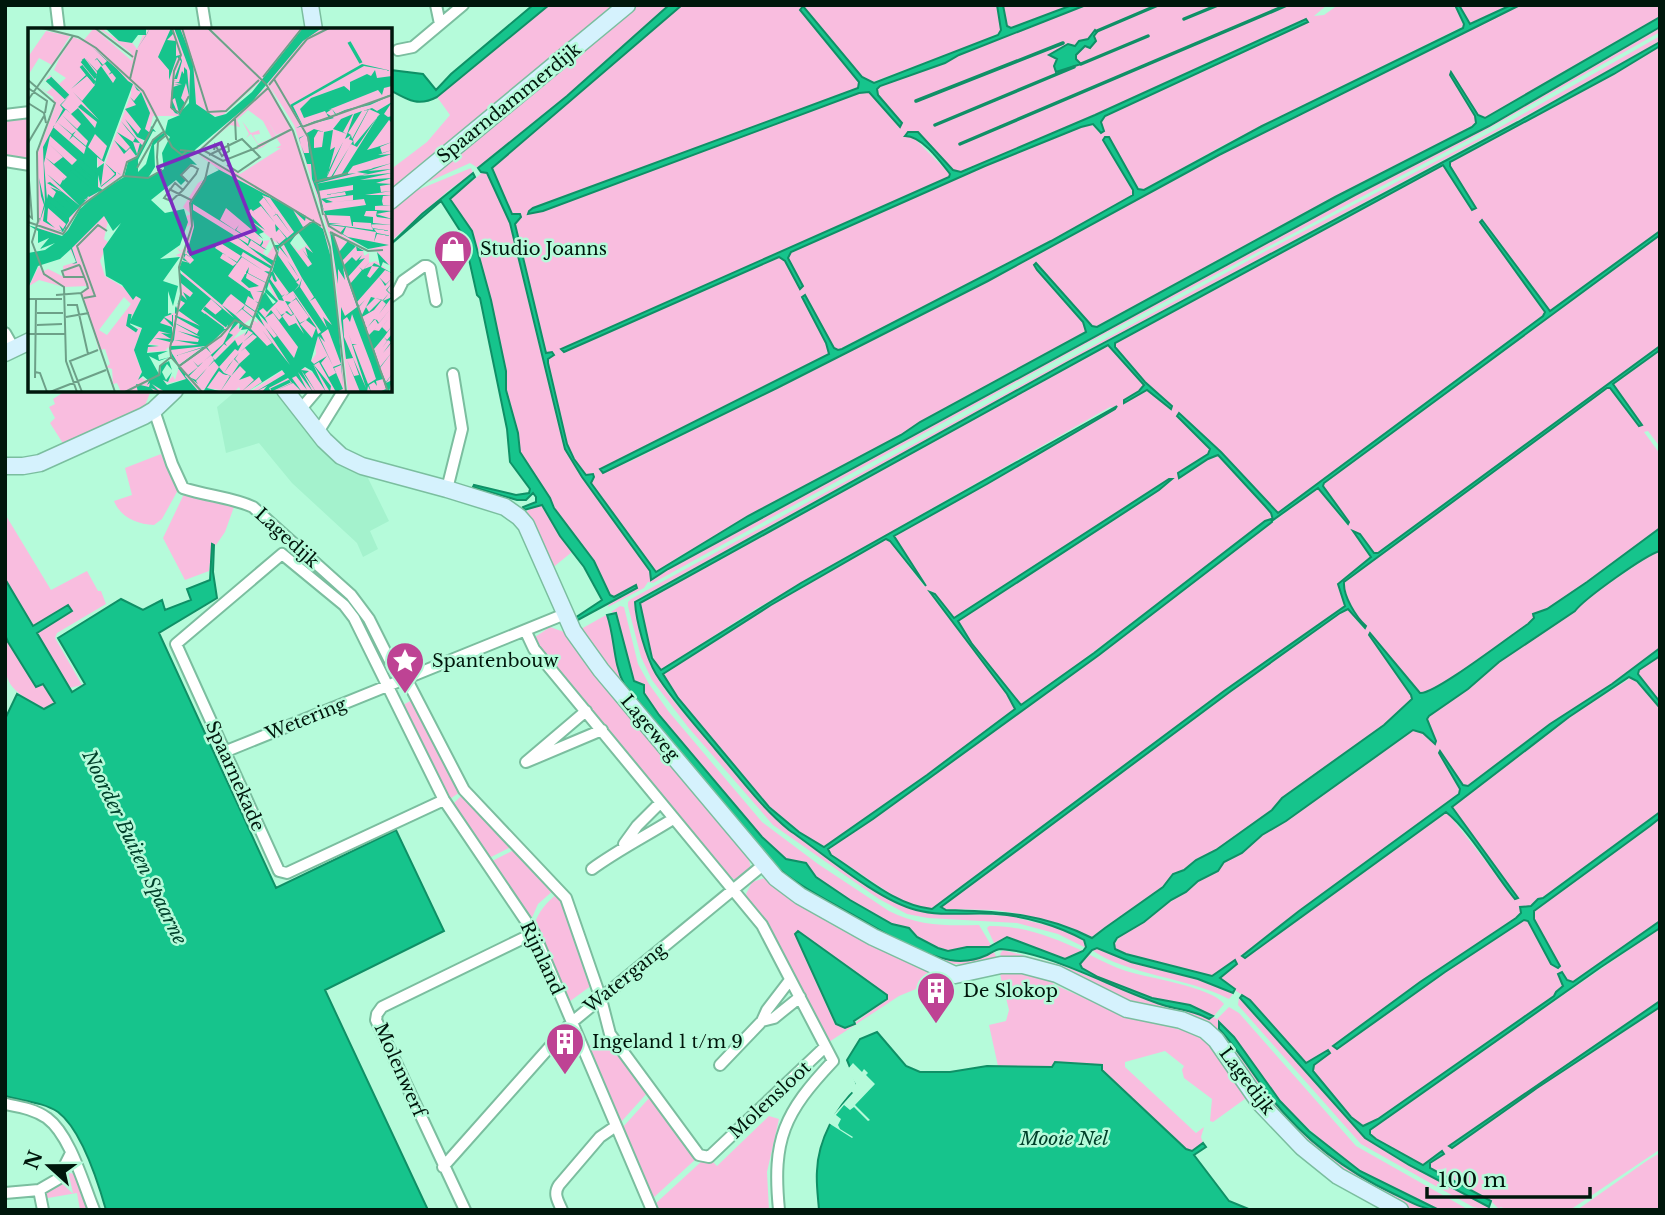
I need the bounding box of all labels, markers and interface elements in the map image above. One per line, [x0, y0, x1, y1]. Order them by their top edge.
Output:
inset map [28, 28, 392, 392]
street label: Spaarndammerdijk [433, 38, 585, 168]
shop icon: Studio Joanns [432, 228, 474, 283]
place label: Studio Joanns [480, 238, 607, 260]
street label: Lagedijk [250, 503, 324, 573]
place icon: Spantenbouw [384, 640, 426, 695]
place label: Spantenbouw [432, 650, 559, 672]
street label: Lageweg [616, 690, 684, 766]
street label: Wetering [261, 693, 350, 746]
street label: Spaarnekade [201, 717, 269, 835]
water label: Noorder Buiten Spaarne [77, 745, 192, 948]
street label: Rijnland [515, 918, 569, 998]
street label: Watergang [579, 938, 671, 1018]
building icon: De Slokop [915, 970, 957, 1025]
place label: De Slokop [963, 980, 1058, 1002]
street label: Molenwerf [370, 1020, 432, 1123]
building icon: Ingeland 1 t/m 9 [544, 1021, 586, 1076]
place label: Ingeland 1 t/m 9 [592, 1031, 743, 1053]
street label: Lagedijk [1214, 1043, 1280, 1119]
street label: Molensloot [725, 1056, 816, 1143]
water label: Mooie Nel [1019, 1127, 1108, 1150]
north arrow [14, 1131, 84, 1201]
text: N [20, 1148, 48, 1173]
scale bar [1427, 1156, 1590, 1200]
text: 100 m [1438, 1167, 1506, 1193]

